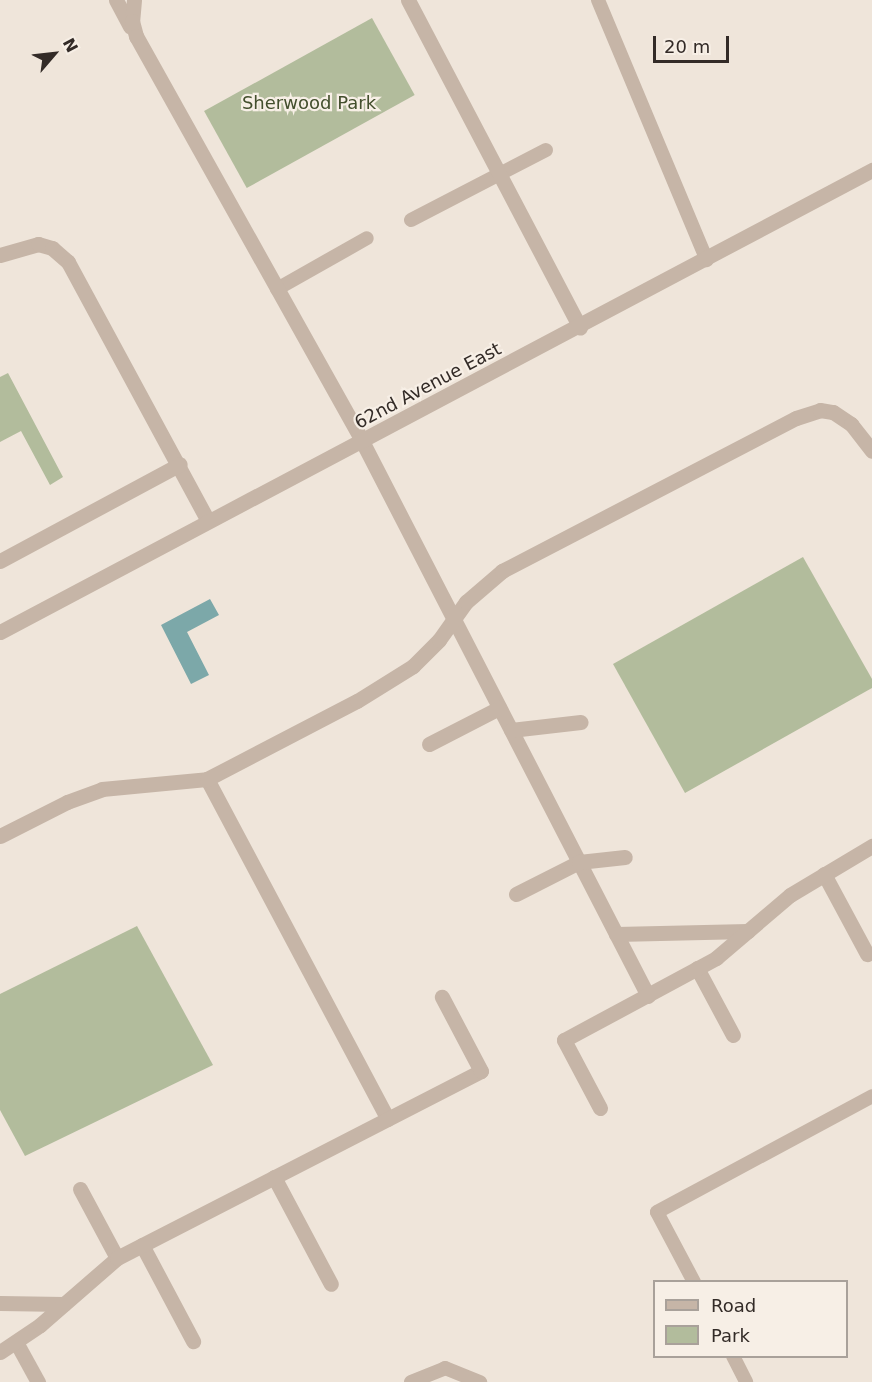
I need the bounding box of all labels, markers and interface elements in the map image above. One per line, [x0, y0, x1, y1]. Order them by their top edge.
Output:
north arrow [24, 24, 84, 84]
scale bar [656, 24, 732, 62]
text: N [59, 35, 82, 56]
text: 20 m [664, 36, 710, 57]
park label: Sherwood Park [242, 92, 376, 114]
street label: 62nd Avenue East [351, 338, 505, 434]
legend [653, 1280, 848, 1358]
text: Road [711, 1295, 756, 1316]
text: Park [711, 1325, 750, 1346]

